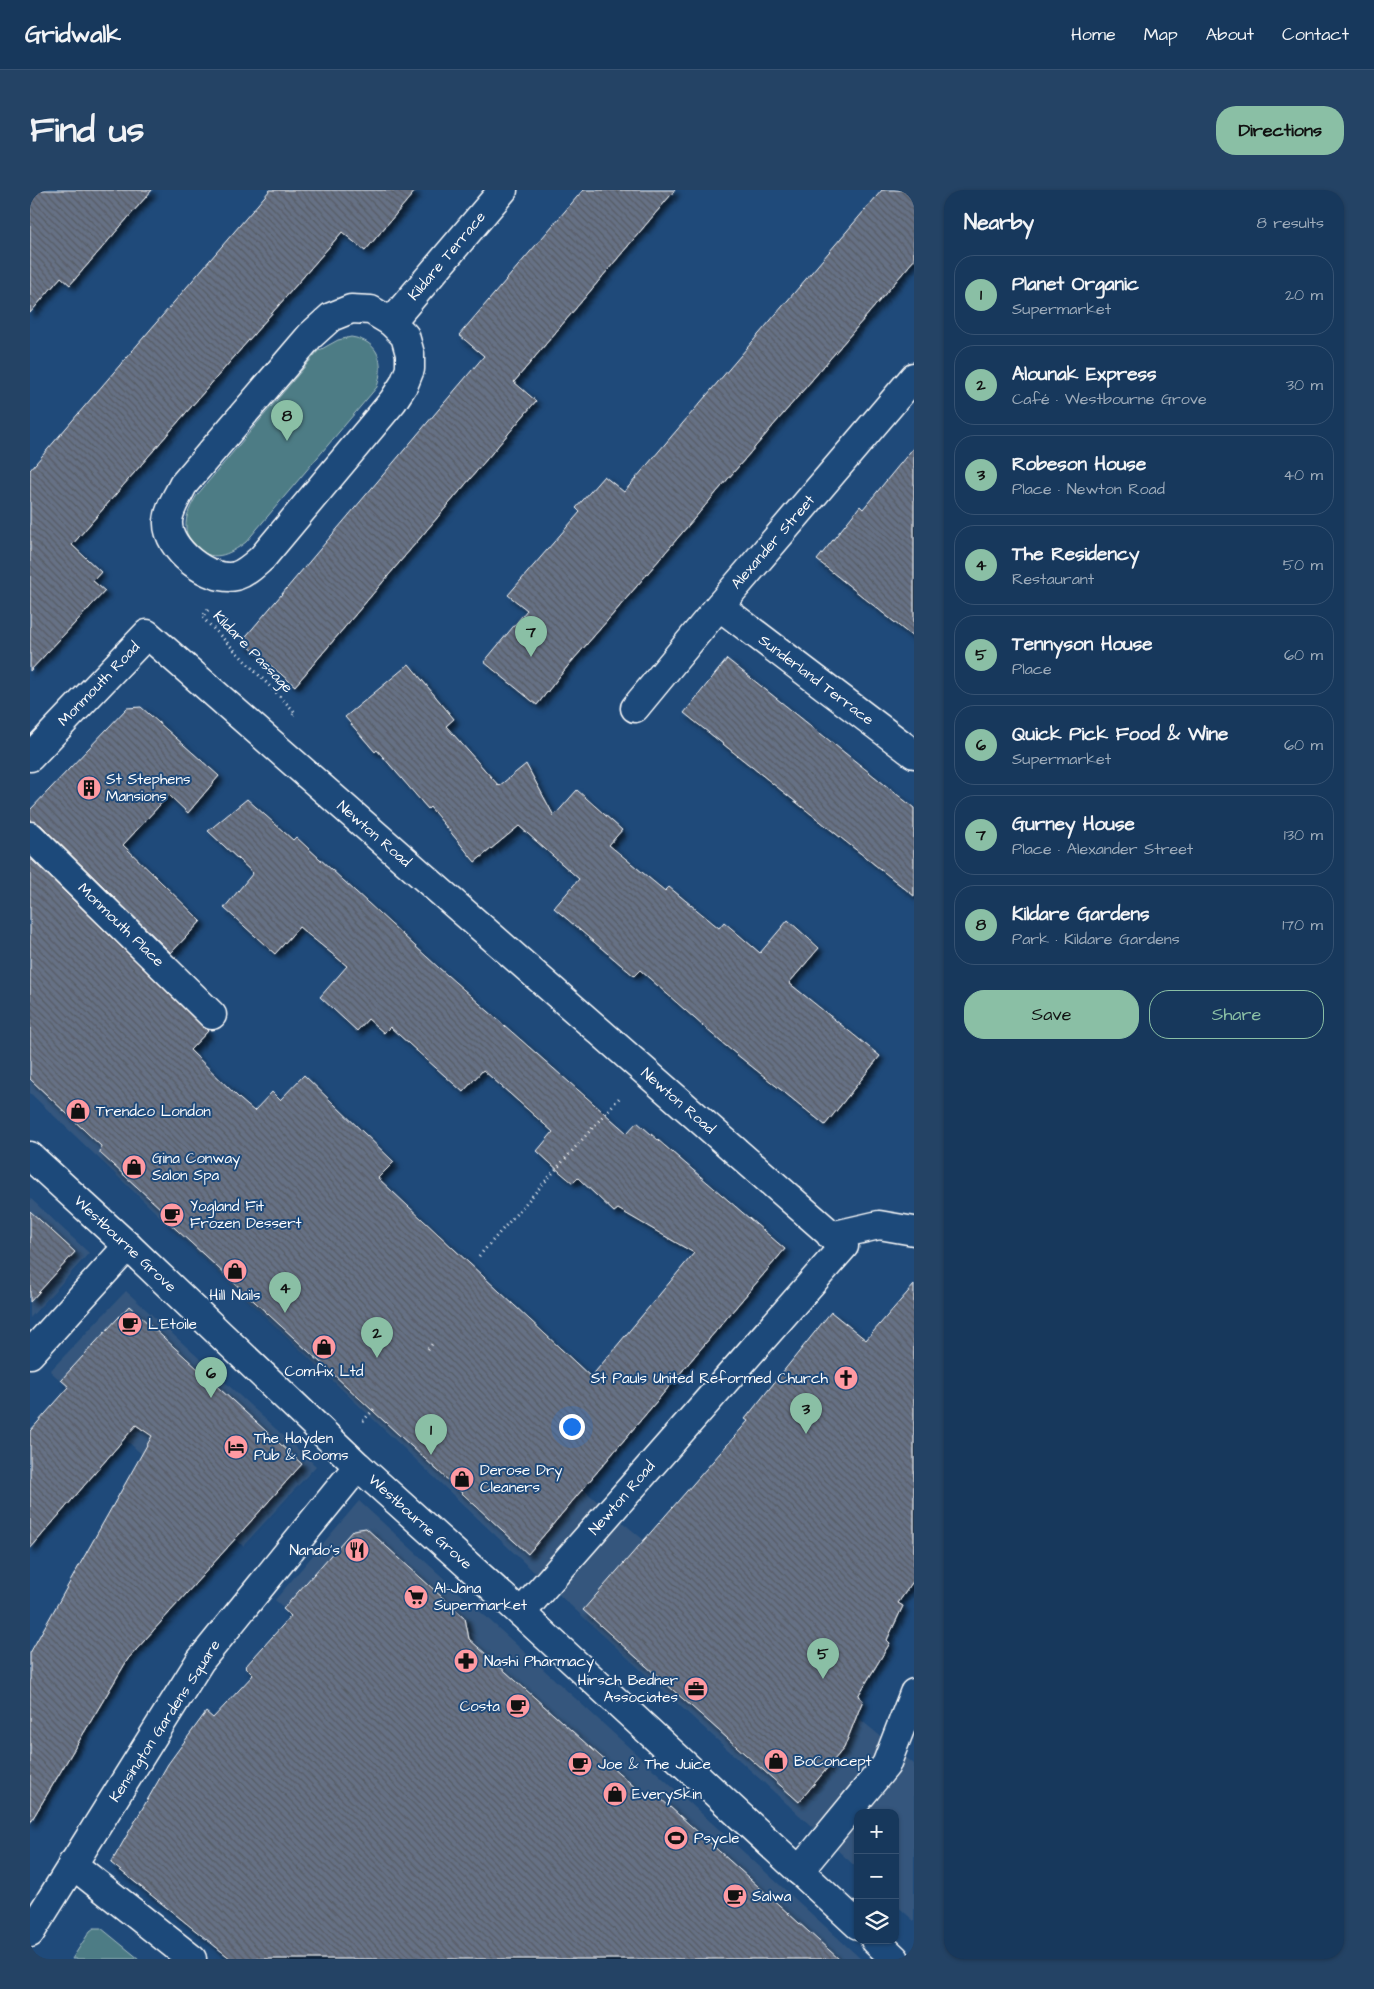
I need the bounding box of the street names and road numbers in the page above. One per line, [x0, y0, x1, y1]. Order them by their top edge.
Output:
street label: Kildare Terrace [403, 207, 491, 305]
street label: Alexander Street [726, 490, 820, 594]
street label: Kildare Passage [208, 606, 298, 699]
street label: Sunderland Terrace [754, 630, 878, 730]
street label: Monmouth Road [53, 637, 145, 731]
street label: Newton Road [332, 796, 416, 872]
street label: Monmouth Place [73, 878, 169, 972]
street label: Newton Road [636, 1063, 720, 1139]
street label: Westbourne Grove [69, 1191, 181, 1297]
street label: Newton Road [584, 1456, 660, 1540]
street label: Westbourne Grove [363, 1470, 477, 1574]
street label: Kensington Gardens Square [104, 1636, 226, 1807]

